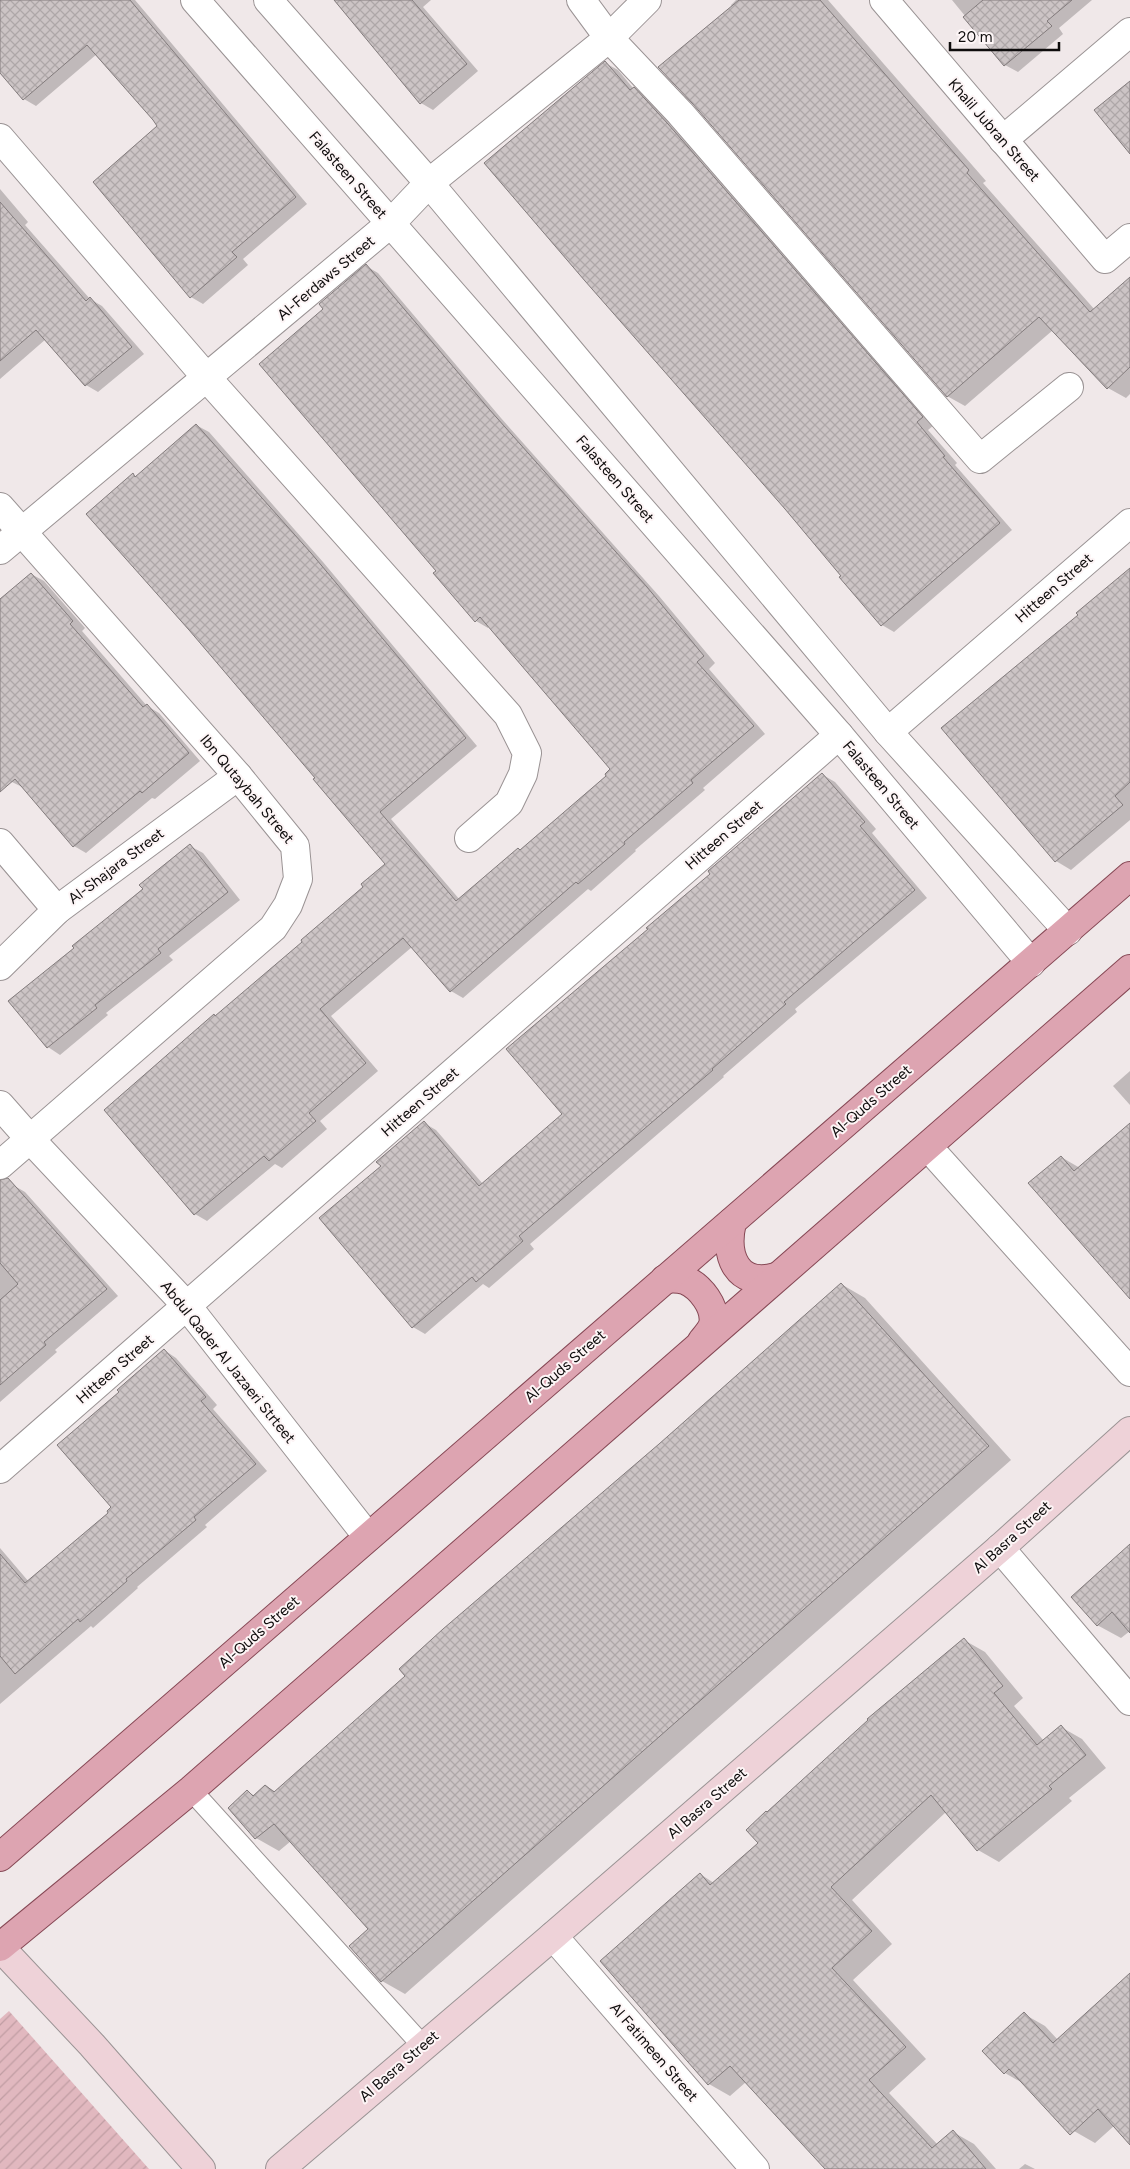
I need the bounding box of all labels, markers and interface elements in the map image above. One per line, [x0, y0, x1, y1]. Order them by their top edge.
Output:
scale bar [950, 20, 1059, 52]
text: 20 m [958, 28, 992, 46]
street label: Khalil Jubran Street [944, 75, 1044, 185]
street label: Falasteen Street [305, 128, 391, 223]
street label: Al-Ferdaws Street [274, 232, 379, 324]
street label: Falasteen Street [572, 432, 658, 527]
street label: Hitteen Street [1012, 549, 1097, 626]
street label: Ibn Qutaybah Street [196, 731, 298, 847]
street label: Falasteen Street [839, 737, 923, 833]
street label: Hitteen Street [682, 796, 767, 873]
street label: Al-Shajara Street [65, 824, 168, 908]
street label: Al-Quds Street [827, 1061, 915, 1141]
street label: Hitteen Street [378, 1063, 463, 1140]
street label: Abdul Qader Al Jazaeri Strteet [157, 1277, 299, 1447]
street label: Al-Quds Street [521, 1326, 609, 1406]
street label: Hitteen Street [73, 1330, 158, 1407]
street label: Al Basra Street [969, 1497, 1055, 1577]
street label: Al-Quds Street [215, 1592, 303, 1672]
street label: Al Basra Street [664, 1763, 751, 1842]
street label: Al Fatimeen Street [606, 1999, 702, 2105]
street label: Al Basra Street [356, 2026, 443, 2105]

